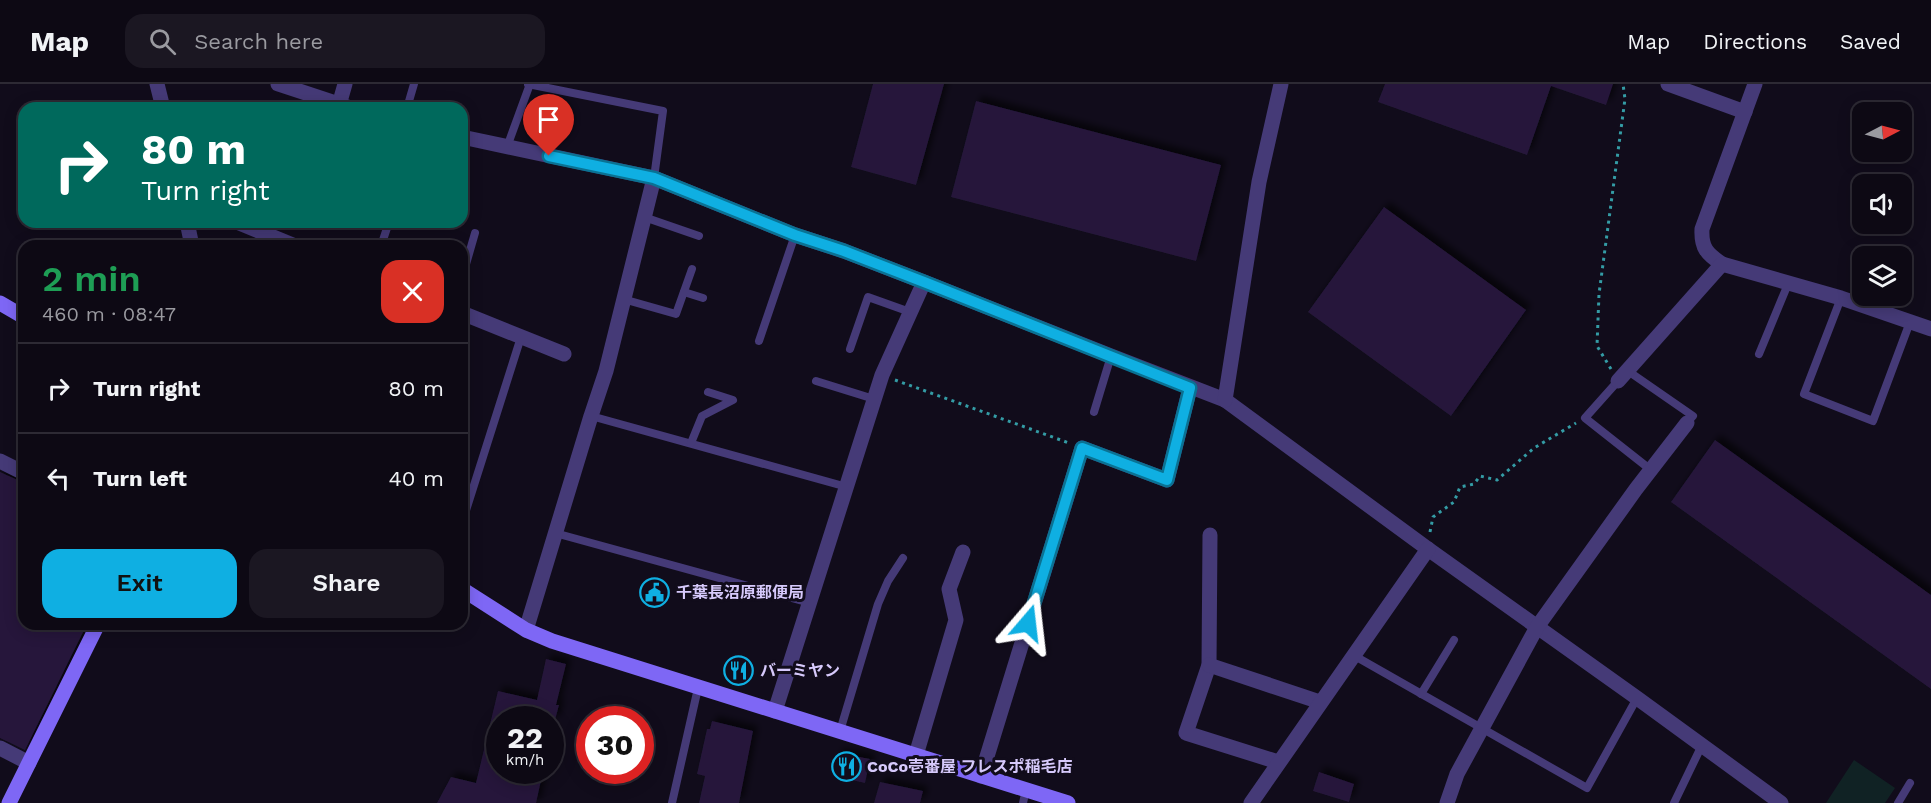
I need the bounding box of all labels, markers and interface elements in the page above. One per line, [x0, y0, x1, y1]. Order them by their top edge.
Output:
search box [125, 14, 545, 68]
text: Map [30, 25, 89, 58]
icon: search [146, 25, 179, 58]
text: Search here [194, 29, 323, 54]
text: Map [1627, 29, 1670, 54]
text: Directions [1703, 29, 1807, 54]
text: Saved [1840, 29, 1901, 54]
pin [523, 94, 574, 156]
north arrow [1852, 102, 1912, 162]
map controls [1852, 102, 1912, 306]
icon: arrive [532, 103, 565, 136]
text: 80 m [141, 125, 246, 174]
icon: right [42, 126, 120, 204]
button: sound [1852, 174, 1912, 234]
text: Turn right [141, 175, 270, 207]
button: layers [1852, 246, 1912, 306]
text: 2 min [42, 258, 141, 300]
button: close [381, 260, 444, 323]
text: 460 m · 08:47 [42, 302, 176, 326]
icon: right [42, 372, 75, 405]
text: Turn right [93, 376, 200, 401]
text: 80 m [388, 376, 444, 401]
icon: left [42, 462, 75, 495]
text: Turn left [93, 466, 187, 491]
text: 40 m [388, 466, 444, 491]
button: Exit [42, 549, 237, 618]
button: Share [249, 549, 444, 618]
public building icon: 千葉長沼原郵便局 [639, 576, 671, 608]
place label: 千葉長沼原郵便局 [676, 583, 804, 602]
position arrow [996, 591, 1060, 655]
restaurant icon: バーミヤン [723, 654, 755, 686]
place label: バーミヤン [760, 661, 840, 680]
speed limit sign: 30 [576, 706, 654, 784]
text: 22 [507, 720, 543, 755]
restaurant icon: CoCo壱番屋 フレスポ稲毛店 [830, 750, 862, 782]
text: km/h [506, 751, 544, 769]
place label: CoCo壱番屋 フレスポ稲毛店 [867, 757, 1073, 776]

